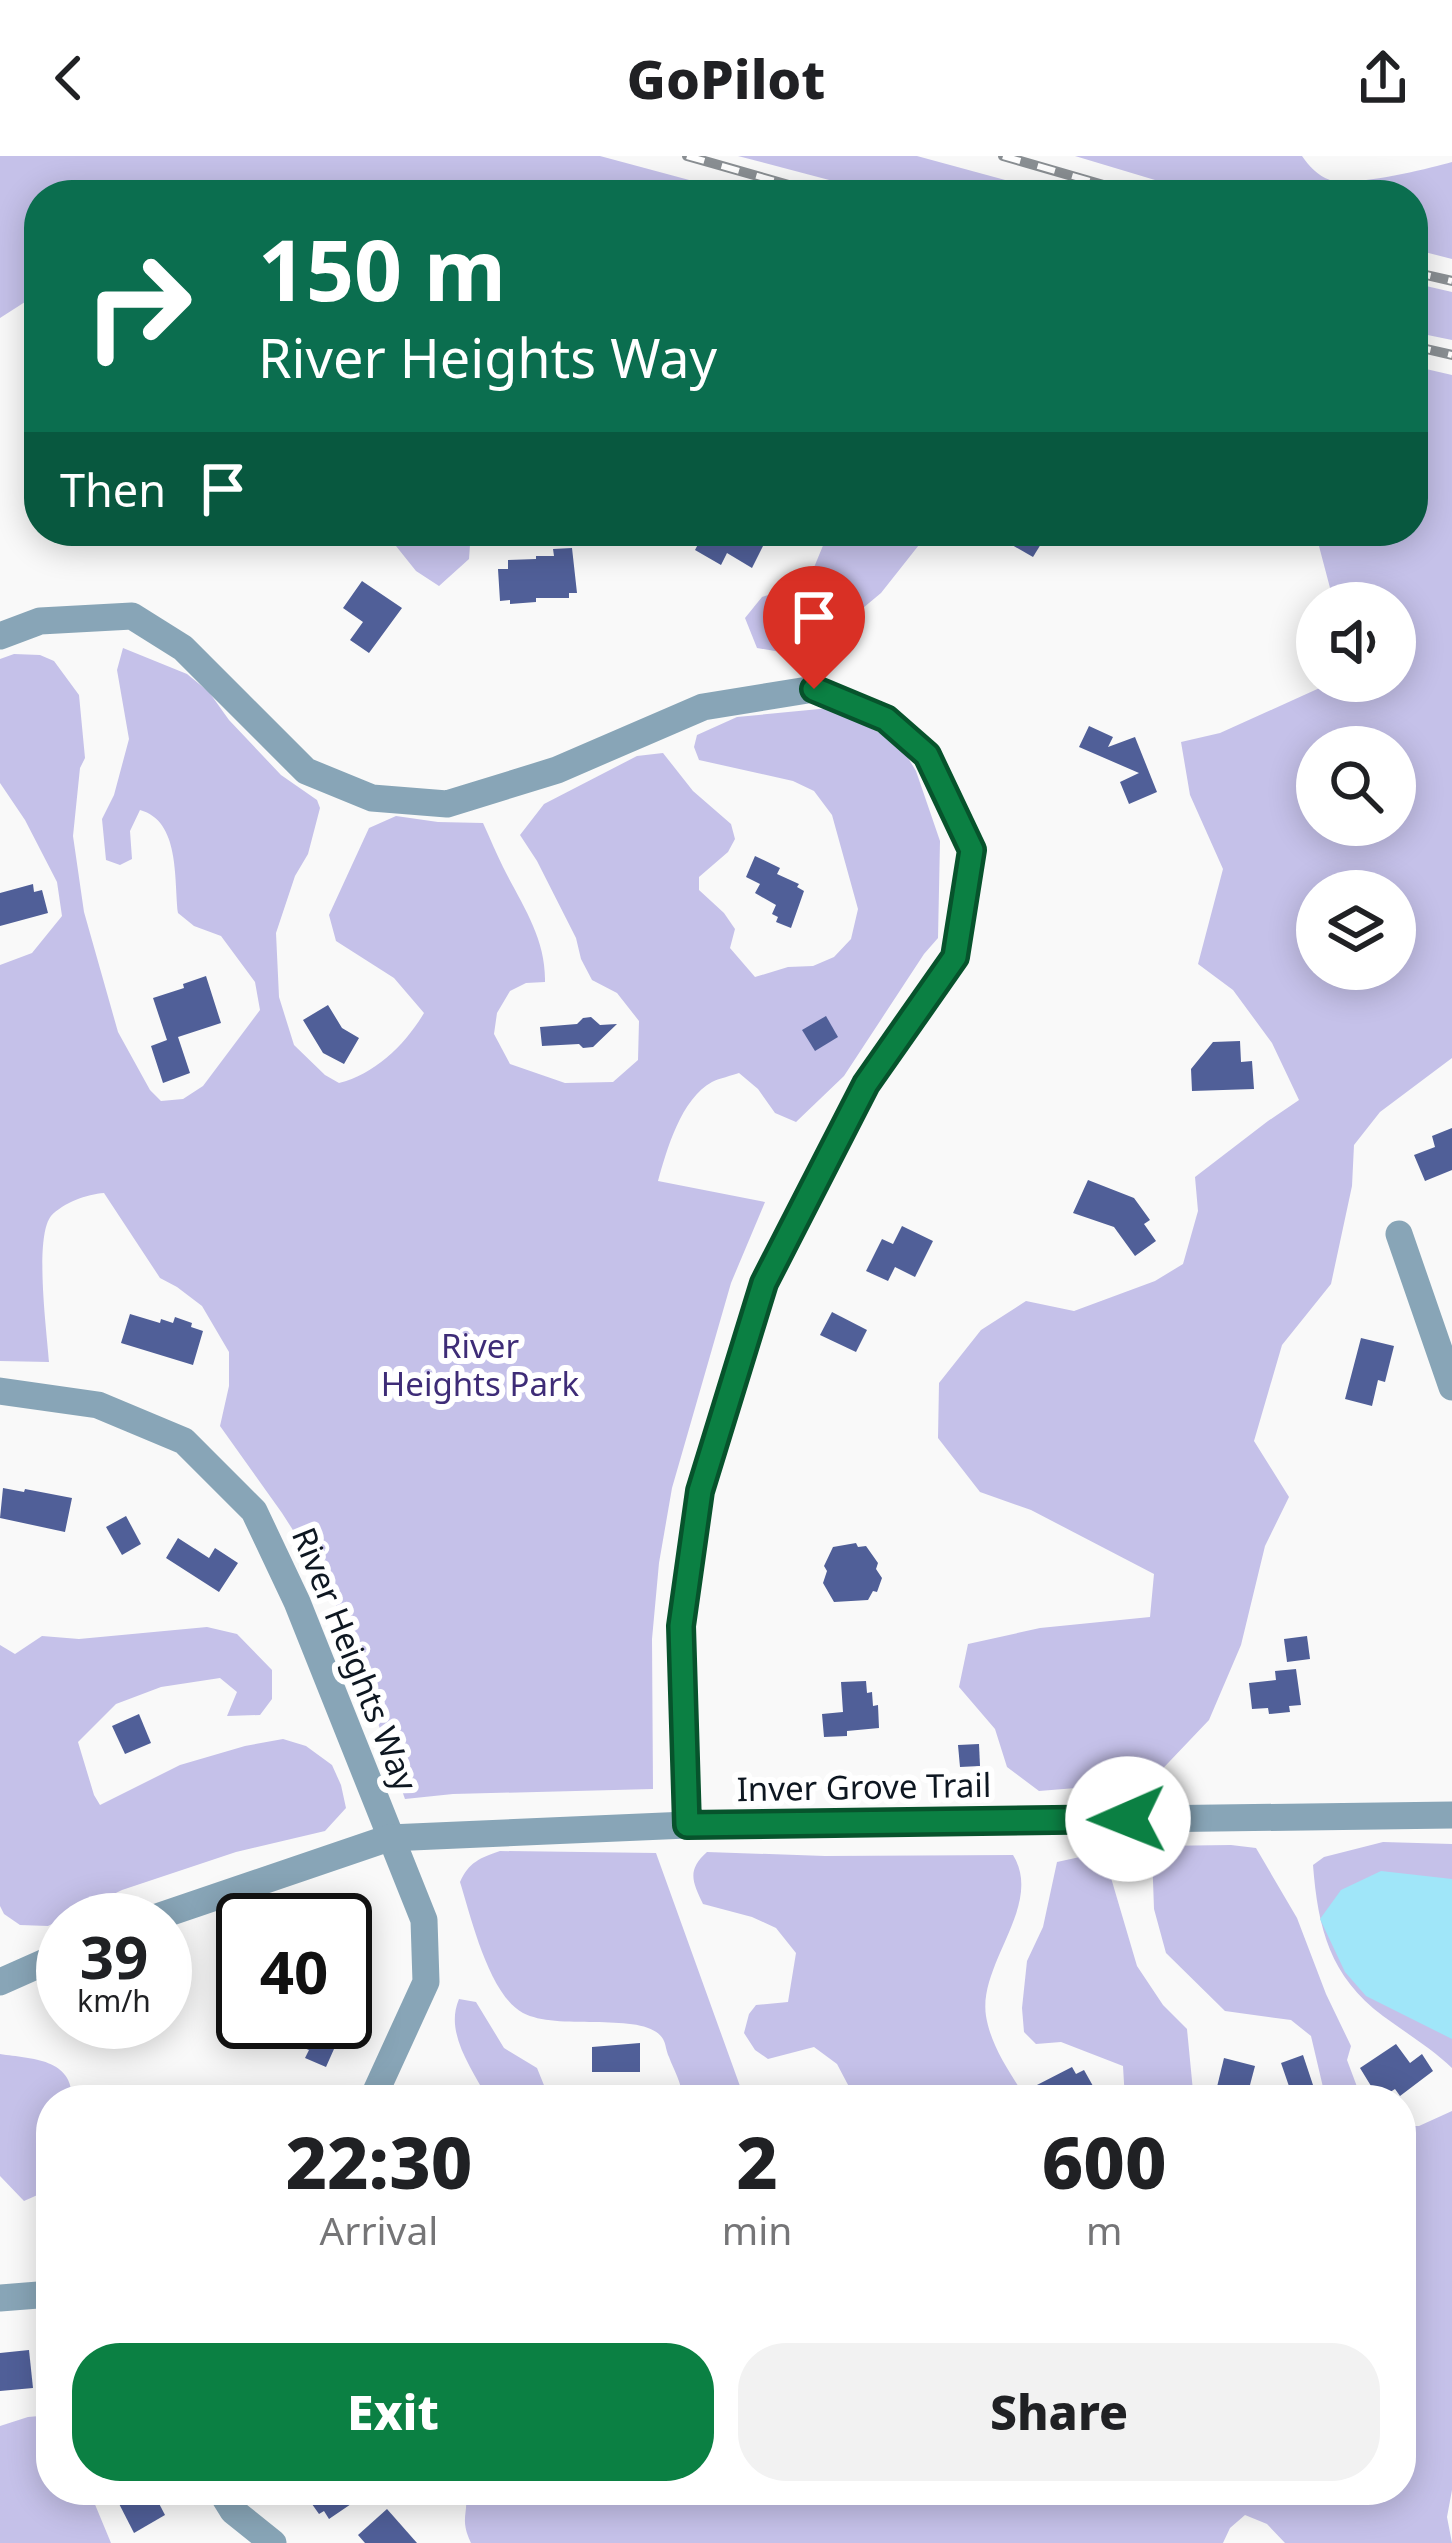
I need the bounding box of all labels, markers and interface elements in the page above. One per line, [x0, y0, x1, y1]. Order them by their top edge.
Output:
text: GoPilot [627, 41, 825, 115]
icon: back [36, 45, 102, 111]
icon: share [1350, 45, 1416, 111]
text: 150 m [258, 211, 506, 326]
icon: right [60, 228, 216, 384]
text: River Heights Way [258, 320, 717, 394]
icon: arrive [190, 456, 256, 522]
text: Then [60, 459, 166, 520]
pin [763, 566, 865, 689]
map controls [1296, 582, 1416, 990]
button: sound [1296, 582, 1416, 702]
icon: arrive [781, 584, 847, 650]
button: search [1296, 726, 1416, 846]
button: layers [1296, 870, 1416, 990]
park label: River Heights Park [381, 1323, 580, 1406]
street label: River Heights Way [282, 1520, 429, 1797]
position arrow [1065, 1756, 1191, 1882]
street label: Inver Grove Trail [736, 1762, 992, 1811]
speed limit sign: 40 [216, 1893, 372, 2049]
text: 39 [80, 1915, 148, 1997]
text: km/h [77, 1980, 151, 2021]
text: 22:30 [285, 2112, 472, 2210]
text: 2 [736, 2112, 778, 2210]
text: 600 [1042, 2112, 1167, 2210]
text: Arrival [319, 2203, 438, 2256]
text: min [722, 2203, 792, 2256]
text: m [1086, 2203, 1122, 2256]
button: Exit [72, 2343, 714, 2481]
button: Share [738, 2343, 1380, 2481]

